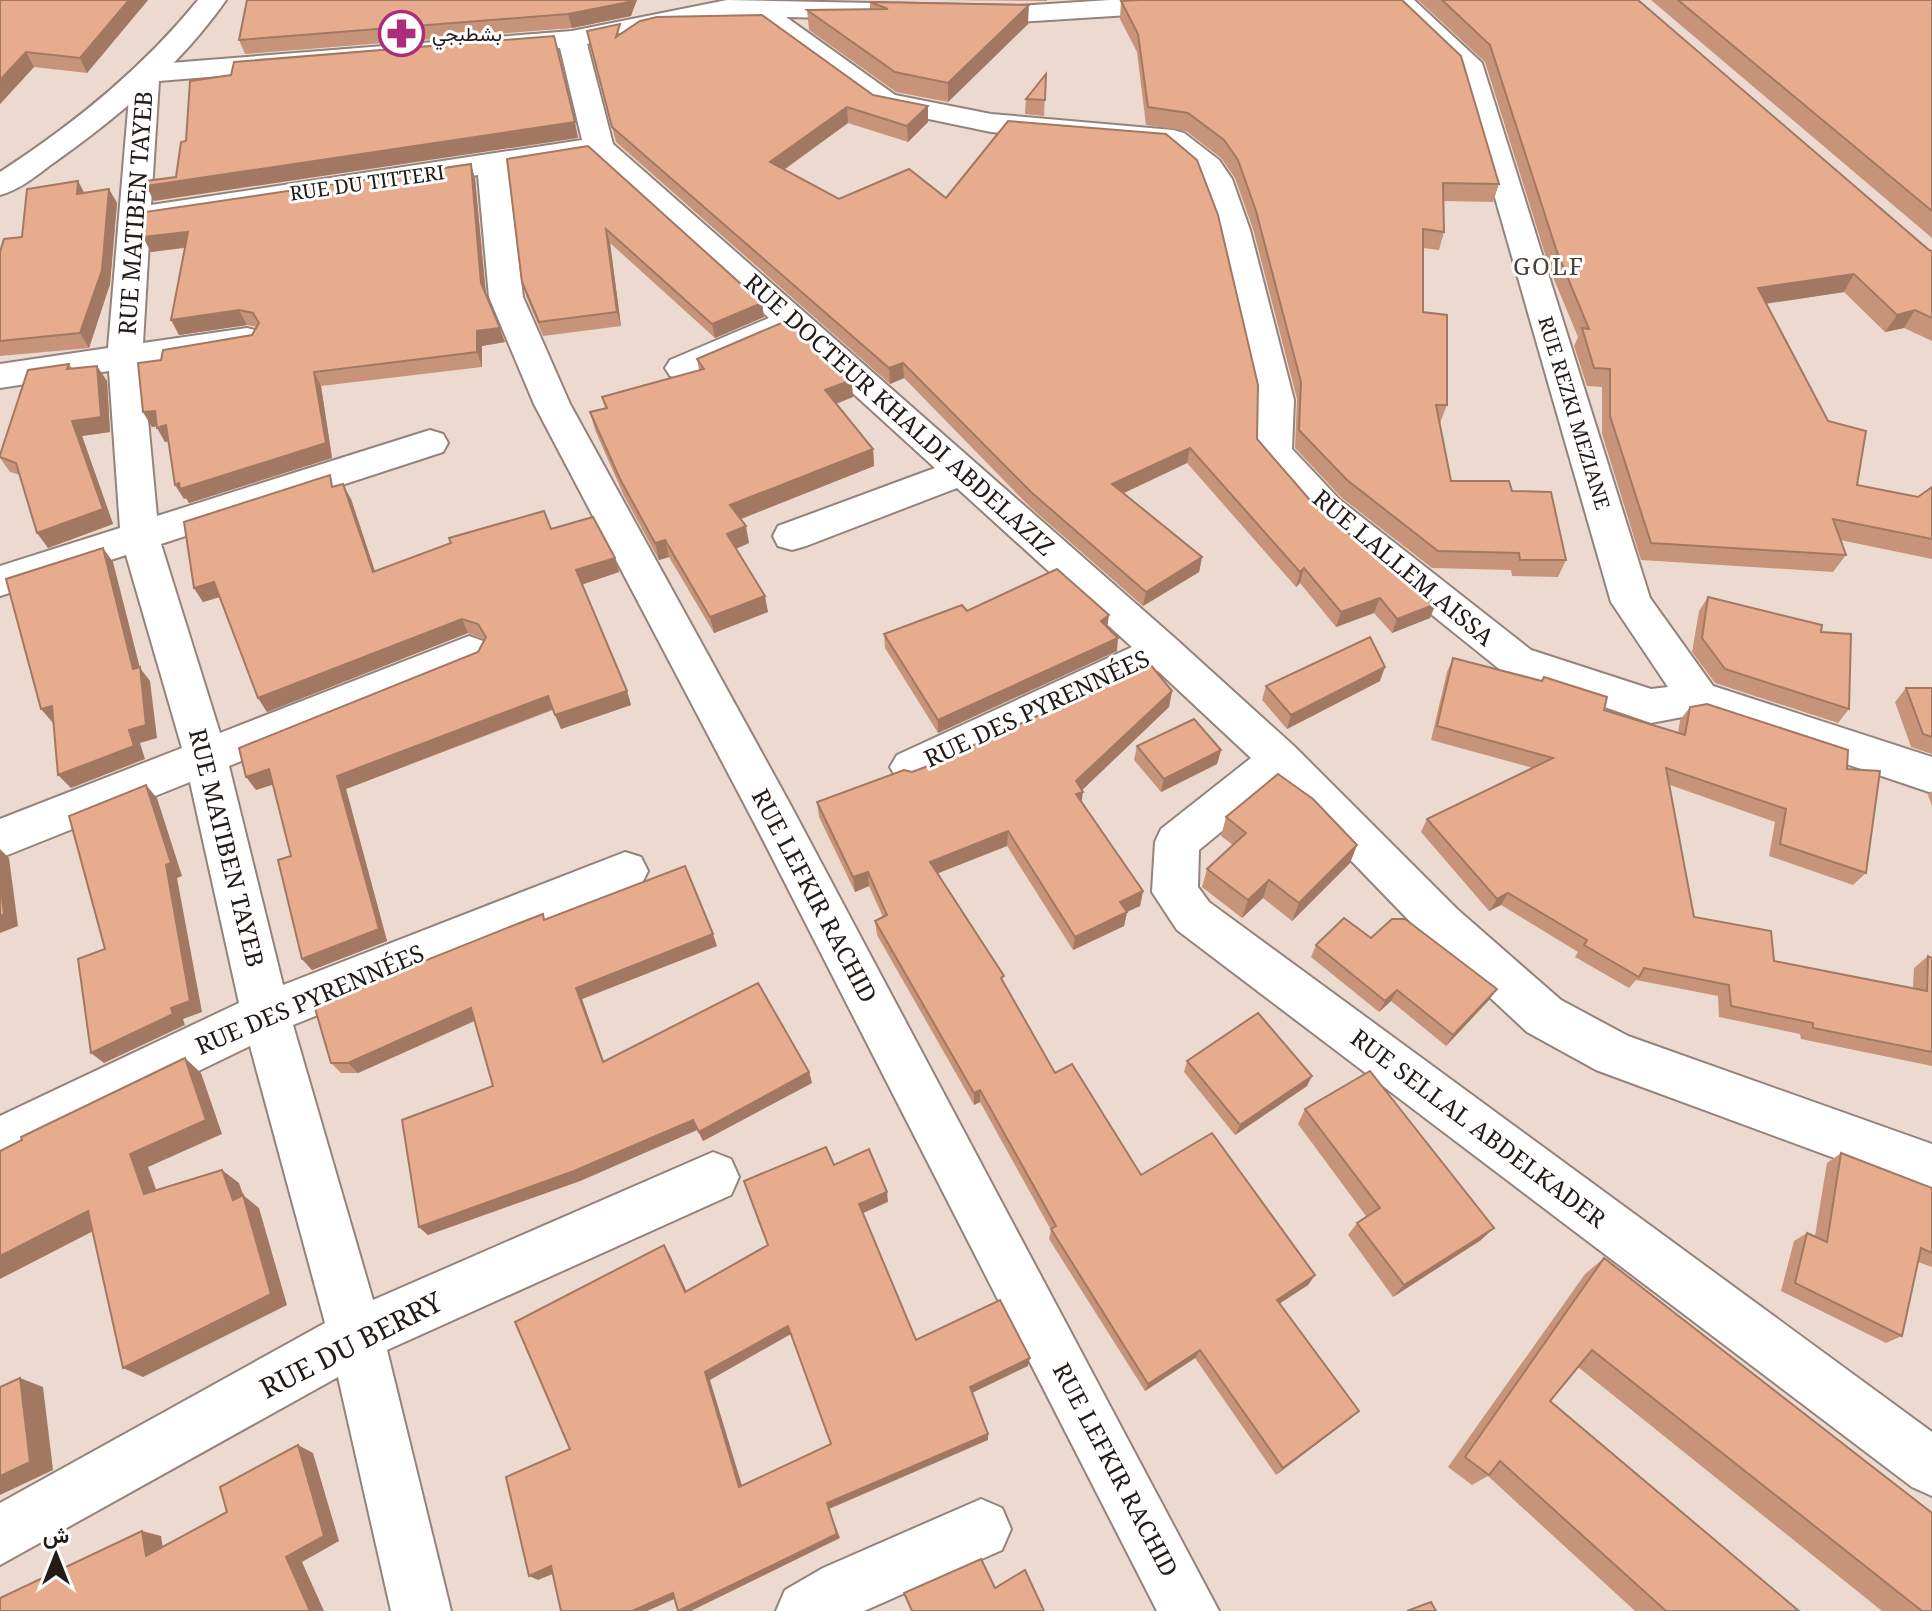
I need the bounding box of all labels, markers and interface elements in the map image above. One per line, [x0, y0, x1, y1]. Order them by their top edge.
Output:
pharmacy icon: بشطبجي [377, 10, 425, 58]
place label: بشطبجي [432, 20, 502, 51]
street label: RUE MATIBEN TAYEB [110, 90, 160, 336]
street label: RUE DU TITTERI [288, 158, 446, 207]
district label: GOLF [1513, 249, 1585, 282]
street label: RUE DOCTEUR KHALDI ABDELAZIZ [738, 265, 1062, 562]
street label: RUE REZKI MEZIANE [1532, 313, 1617, 513]
street label: RUE LALLEM AISSA [1306, 481, 1502, 653]
street label: RUE DES PYRENNÉES [918, 641, 1155, 774]
street label: RUE MATIBEN TAYEB [182, 725, 273, 970]
street label: RUE LEFKIR RACHID [745, 783, 886, 1008]
street label: RUE DES PYRENNÉES [190, 935, 429, 1062]
street label: RUE SELLAL ABDELKADER [1344, 1021, 1614, 1235]
street label: RUE DU BERRY [253, 1282, 449, 1406]
street label: RUE LEFKIR RACHID [1046, 1357, 1187, 1582]
north arrow [16, 1515, 96, 1595]
text: ش [43, 1519, 69, 1549]

